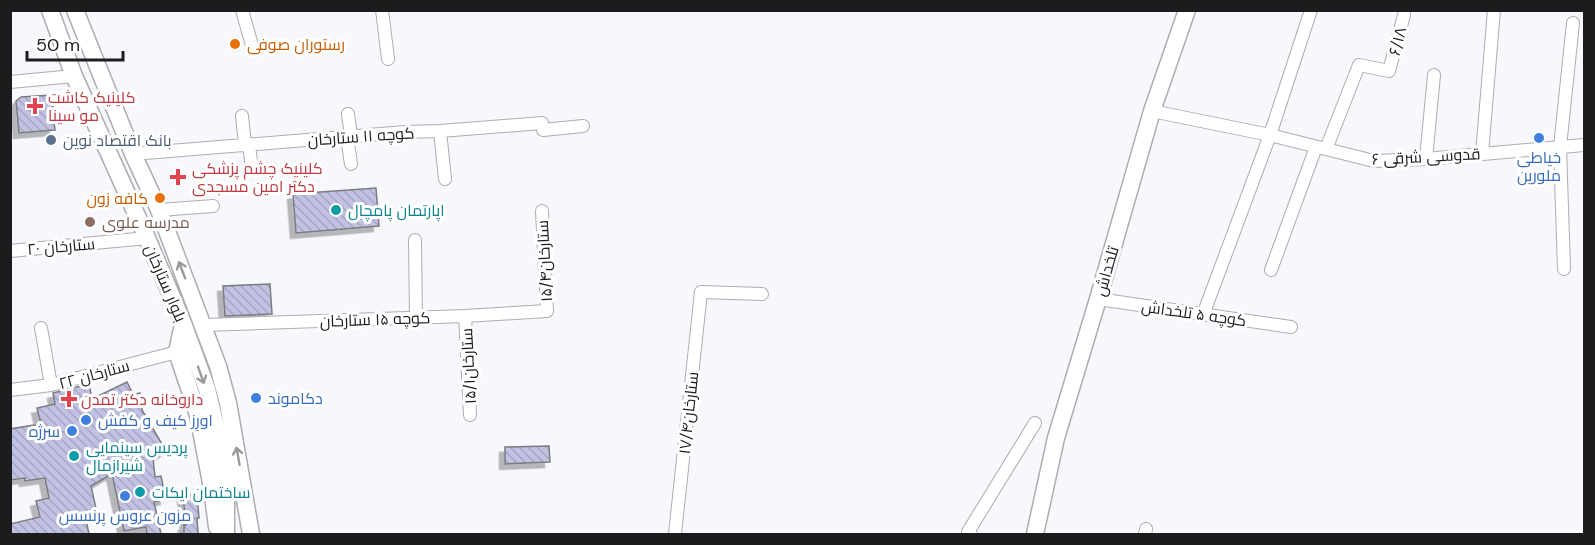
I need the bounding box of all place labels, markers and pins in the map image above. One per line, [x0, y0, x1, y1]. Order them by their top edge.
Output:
place label: رستوران صوفی [247, 34, 345, 55]
marker: رستوران صوفی [228, 37, 242, 51]
place label: کلینیک کاشت مو سینا [48, 87, 135, 126]
marker: کلینیک کاشت مو سینا [26, 97, 44, 115]
place label: بانک اقتصاد نوین [63, 130, 172, 151]
marker: خیاطی ملورین [1532, 131, 1546, 145]
marker: بانک اقتصاد نوین [44, 133, 58, 147]
place label: خیاطی ملورین [1517, 147, 1561, 186]
place label: کلینیک چشم پزشکی دکتر امین مسجدی [192, 158, 323, 197]
marker: کلینیک چشم پزشکی دکتر امین مسجدی [169, 168, 187, 186]
place label: کافه زون [86, 188, 148, 209]
marker: کافه زون [153, 191, 167, 205]
place label: اپارتمان پامچال [348, 200, 445, 222]
marker: اپارتمان پامچال [329, 203, 343, 217]
place label: مدرسه علوی [102, 212, 190, 233]
marker: مدرسه علوی [83, 215, 97, 229]
place label: دکاموند [268, 388, 323, 409]
place label: داروخانه دکتر تمدن [81, 389, 203, 410]
marker: دکاموند [249, 391, 263, 405]
marker: داروخانه دکتر تمدن [62, 392, 76, 406]
place label: اورِز کیف و کفش [98, 410, 213, 431]
marker: اورِز کیف و کفش [79, 413, 93, 427]
place label: سرژه [29, 421, 60, 442]
marker: سرژه [65, 424, 79, 438]
place label: پردیس سینمایی شیرازمال [86, 437, 189, 476]
marker: پردیس سینمایی شیرازمال [67, 449, 81, 463]
place label: ساختمان ایکات [152, 482, 250, 503]
marker: ساختمان ایکات [133, 485, 147, 499]
marker: مزون عروس پرنسس [118, 489, 132, 503]
place label: مزون عروس پرنسس [59, 505, 191, 527]

